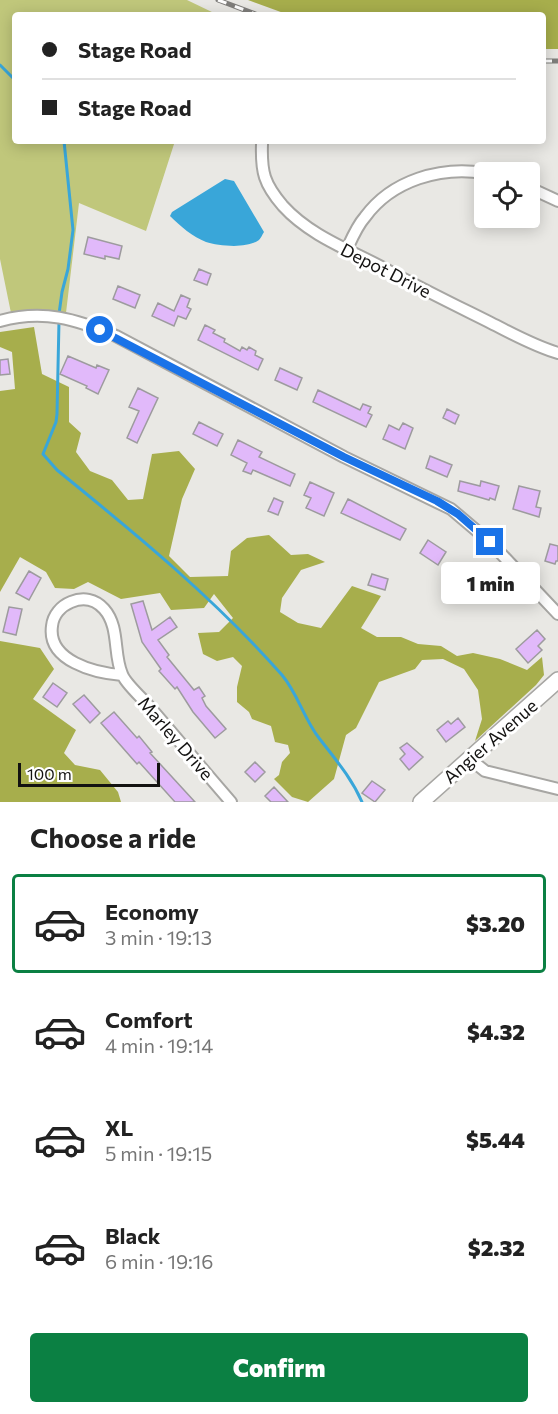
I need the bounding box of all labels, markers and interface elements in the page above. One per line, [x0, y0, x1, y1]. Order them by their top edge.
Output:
text: Stage Road [78, 36, 192, 63]
text: Stage Road [78, 94, 192, 121]
map controls [474, 162, 540, 228]
button: locate [474, 162, 540, 228]
street label: Depot Drive [337, 238, 435, 302]
route start [86, 316, 113, 343]
route end [476, 528, 503, 555]
callout: 1 min [440, 563, 540, 605]
text: 1 min [466, 571, 515, 595]
street label: Marley Drive [134, 692, 218, 784]
street label: Angier Avenue [439, 694, 541, 788]
scale bar [18, 760, 160, 788]
text: 100 m [27, 764, 72, 783]
text: Choose a ride [30, 821, 196, 854]
icon: car [33, 897, 87, 951]
text: Economy [105, 898, 199, 925]
text: $3.20 [466, 910, 525, 937]
text: 3 min · 19:13 [105, 925, 212, 949]
icon: car [33, 1005, 87, 1059]
text: Comfort [105, 1006, 193, 1033]
text: $4.32 [467, 1018, 525, 1045]
text: 4 min · 19:14 [105, 1033, 213, 1057]
icon: car [33, 1113, 87, 1167]
text: XL [105, 1114, 133, 1141]
text: $5.44 [466, 1126, 525, 1153]
text: 5 min · 19:15 [105, 1141, 212, 1165]
icon: car [33, 1221, 87, 1275]
text: Black [105, 1222, 160, 1249]
text: $2.32 [468, 1234, 525, 1261]
text: 6 min · 19:16 [105, 1249, 214, 1273]
button: Confirm [30, 1333, 528, 1402]

